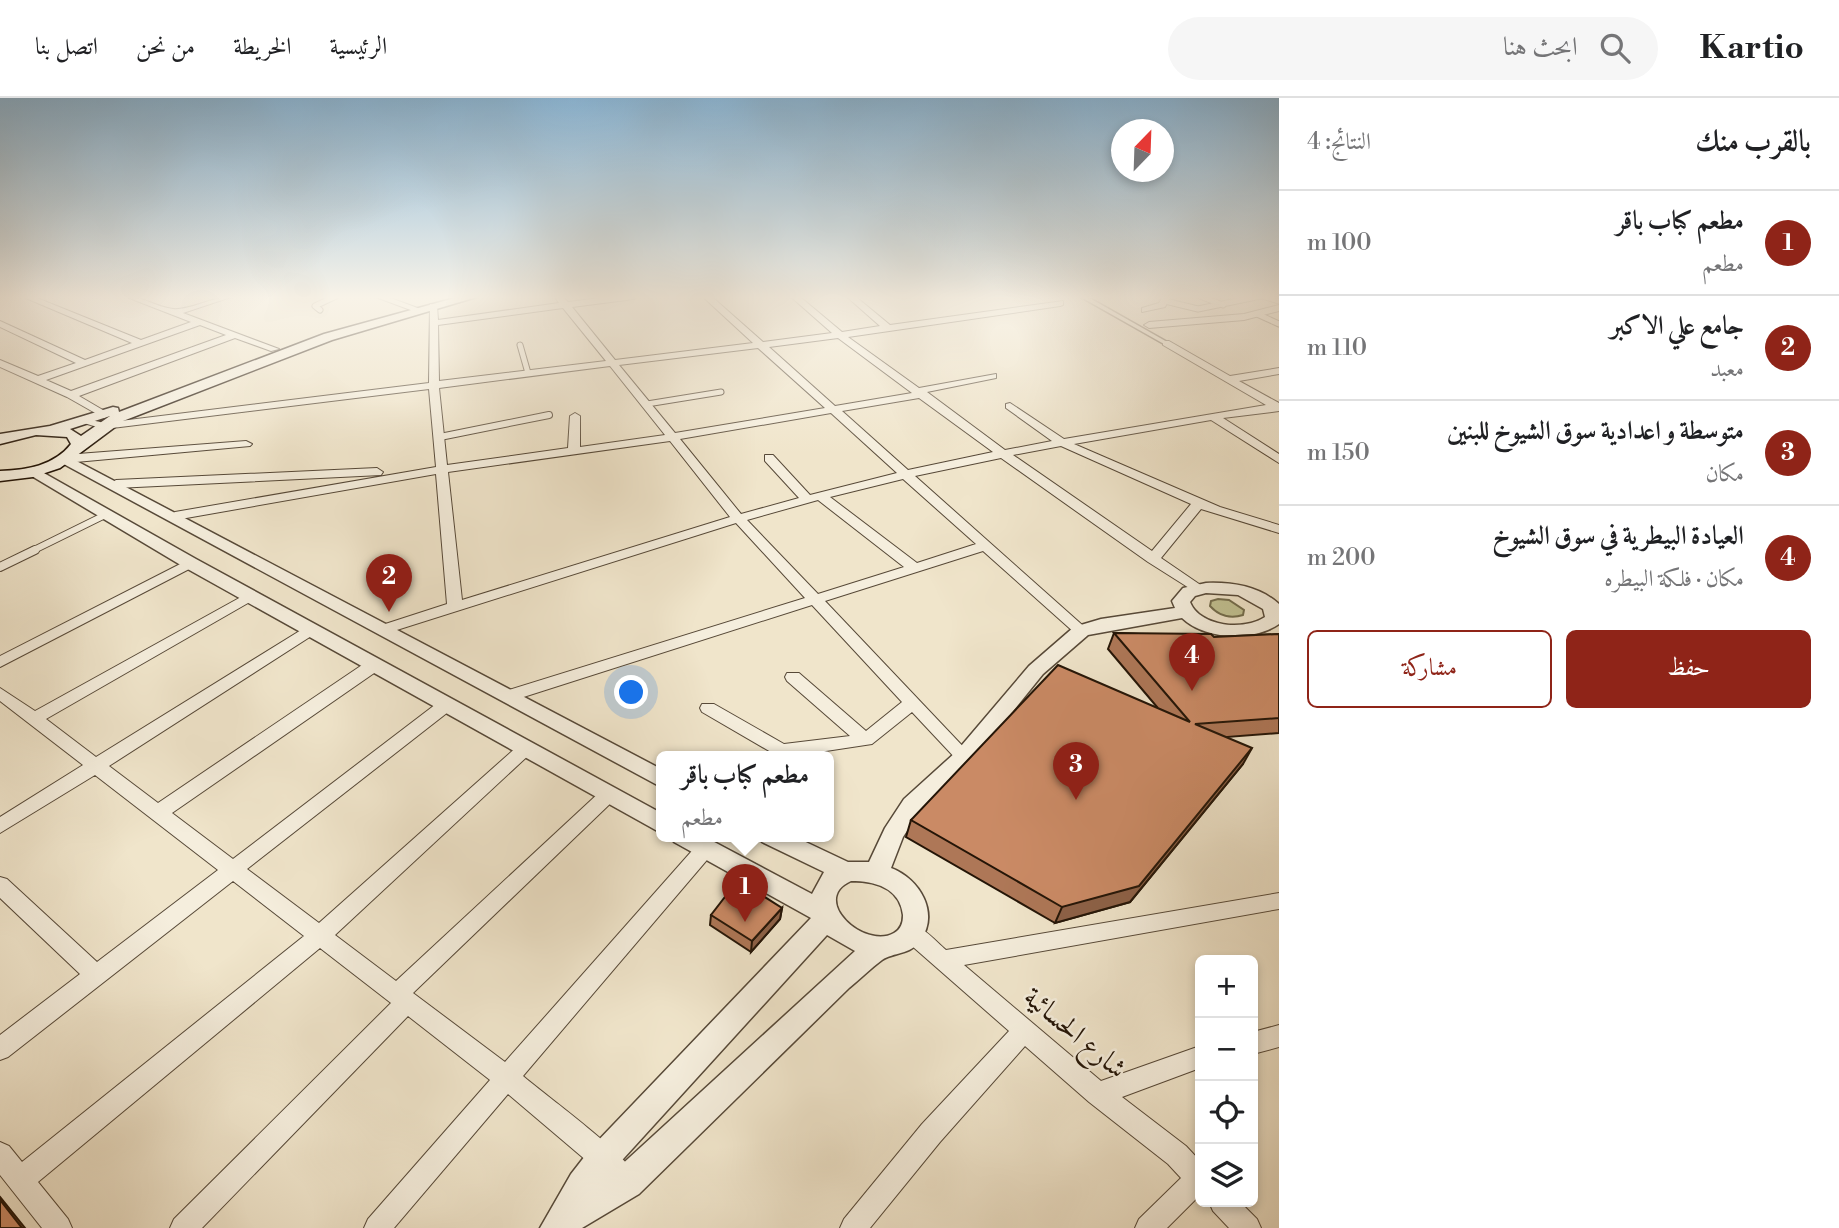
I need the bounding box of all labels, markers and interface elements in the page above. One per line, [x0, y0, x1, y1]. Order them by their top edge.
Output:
search box [1168, 17, 1658, 80]
text: Kartio [1700, 28, 1804, 69]
icon: search [1596, 29, 1634, 67]
text: ابحث هنا [1503, 31, 1578, 63]
text: اتصل بنا [35, 32, 98, 62]
text: من نحن [136, 32, 195, 62]
text: الخريطة [233, 32, 292, 62]
text: الرئيسية [330, 32, 387, 62]
north arrow [1111, 119, 1174, 182]
text: بالقرب منك [1695, 123, 1811, 161]
text: النتائج: 4 [1307, 128, 1371, 156]
text: مطعم كباب باقر [1616, 205, 1744, 237]
text: 100 m [1307, 229, 1372, 257]
text: 1 [1782, 229, 1794, 257]
text: مطعم [1702, 250, 1744, 278]
text: جامع علي الاكبر [1610, 310, 1744, 342]
text: 110 m [1307, 334, 1367, 362]
text: 2 [1781, 334, 1795, 362]
text: معبد [1710, 355, 1744, 383]
text: متوسطة و اعدادية سوق الشيوخ للبنين [1447, 415, 1744, 447]
text: 150 m [1307, 439, 1370, 467]
text: 3 [1781, 439, 1795, 467]
text: مكان [1705, 460, 1744, 488]
text: العيادة البيطرية في سوق الشيوخ [1492, 520, 1744, 552]
text: 200 m [1307, 544, 1376, 572]
text: 4 [1780, 544, 1796, 572]
pin: 2 [366, 554, 412, 612]
text: مكان · فلكة البيطره [1604, 565, 1744, 593]
button: مشاركة [1307, 630, 1552, 708]
button: حفظ [1566, 630, 1811, 708]
pin: 4 [1169, 633, 1215, 691]
your location [614, 675, 648, 709]
pin: 3 [1053, 742, 1099, 800]
popup [656, 751, 834, 842]
text: مطعم كباب باقر [681, 759, 809, 791]
text: مطعم [681, 804, 723, 832]
pin: 1 [722, 864, 768, 922]
map controls [1195, 955, 1258, 1207]
button: + [1195, 955, 1258, 1018]
street label: شارع الحسائية [1013, 980, 1134, 1090]
button: − [1195, 1018, 1258, 1081]
button: locate [1195, 1081, 1258, 1144]
button: layers [1195, 1144, 1258, 1207]

